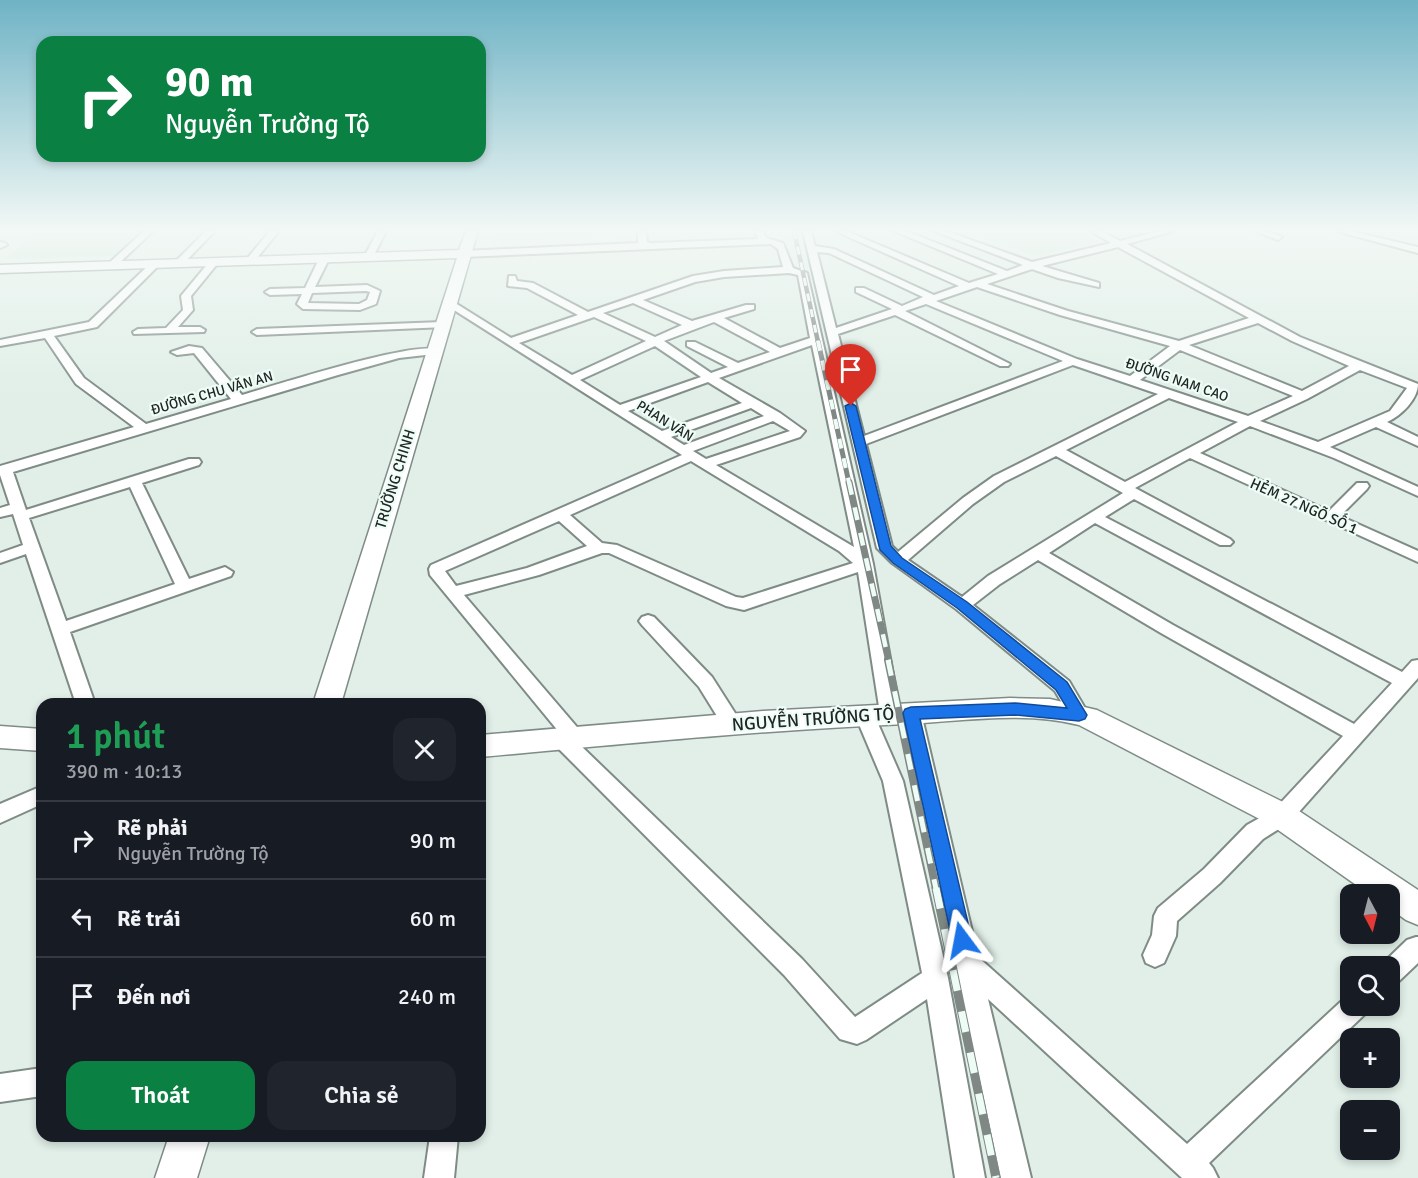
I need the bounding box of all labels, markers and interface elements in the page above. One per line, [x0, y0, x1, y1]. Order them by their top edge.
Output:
text: 90 m [165, 57, 254, 108]
icon: right [66, 60, 144, 138]
text: Nguyễn Trường Tộ [165, 108, 370, 141]
pin [825, 344, 876, 406]
icon: arrive [834, 353, 867, 386]
street label: ĐƯỜNG NAM CAO [1123, 354, 1231, 406]
street label: ĐƯỜNG CHU VĂN AN [149, 367, 275, 419]
street label: PHAN VÂN [633, 397, 697, 445]
street label: TRƯỜNG CHINH [370, 427, 419, 531]
street label: HẺM 27 NGÕ SỐ 1 [1247, 471, 1362, 538]
street label: NGUYỄN TRƯỜNG TỘ [731, 699, 895, 736]
text: 1 phút [66, 714, 165, 759]
button: close [393, 718, 456, 781]
text: 390 m · 10:13 [66, 759, 182, 784]
text: Rẽ phải [117, 814, 188, 841]
icon: right [66, 824, 99, 857]
text: 90 m [410, 827, 456, 854]
text: Nguyễn Trường Tộ [117, 841, 269, 866]
north arrow [1340, 884, 1400, 944]
map controls [1340, 884, 1400, 1160]
icon: left [66, 902, 99, 935]
text: Rẽ trái [117, 905, 181, 932]
text: 60 m [410, 905, 456, 932]
position arrow [930, 908, 994, 972]
button: search [1340, 956, 1400, 1016]
icon: arrive [66, 980, 99, 1013]
text: Đến nơi [117, 983, 191, 1010]
text: 240 m [398, 983, 456, 1010]
button: + [1340, 1028, 1400, 1088]
button: Thoát [66, 1061, 255, 1130]
button: Chia sẻ [267, 1061, 456, 1130]
button: − [1340, 1100, 1400, 1160]

